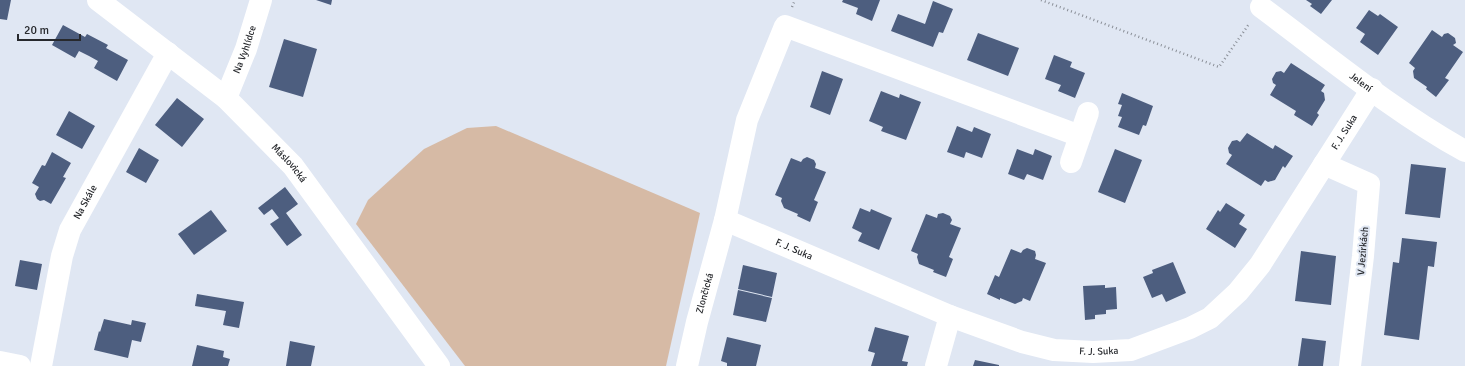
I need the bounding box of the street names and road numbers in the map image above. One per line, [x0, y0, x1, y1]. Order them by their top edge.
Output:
street label: Na Vyhlídce [231, 24, 259, 75]
street label: Jelení [1347, 70, 1375, 95]
street label: F. J. Suka [1329, 112, 1360, 152]
street label: Máslovická [269, 142, 309, 185]
street label: Na Skále [71, 183, 100, 222]
street label: V Jezírkách [1355, 226, 1371, 276]
street label: F. J. Suka [774, 236, 814, 263]
street label: Zlončická [694, 272, 716, 315]
street label: F. J. Suka [1079, 345, 1119, 358]

